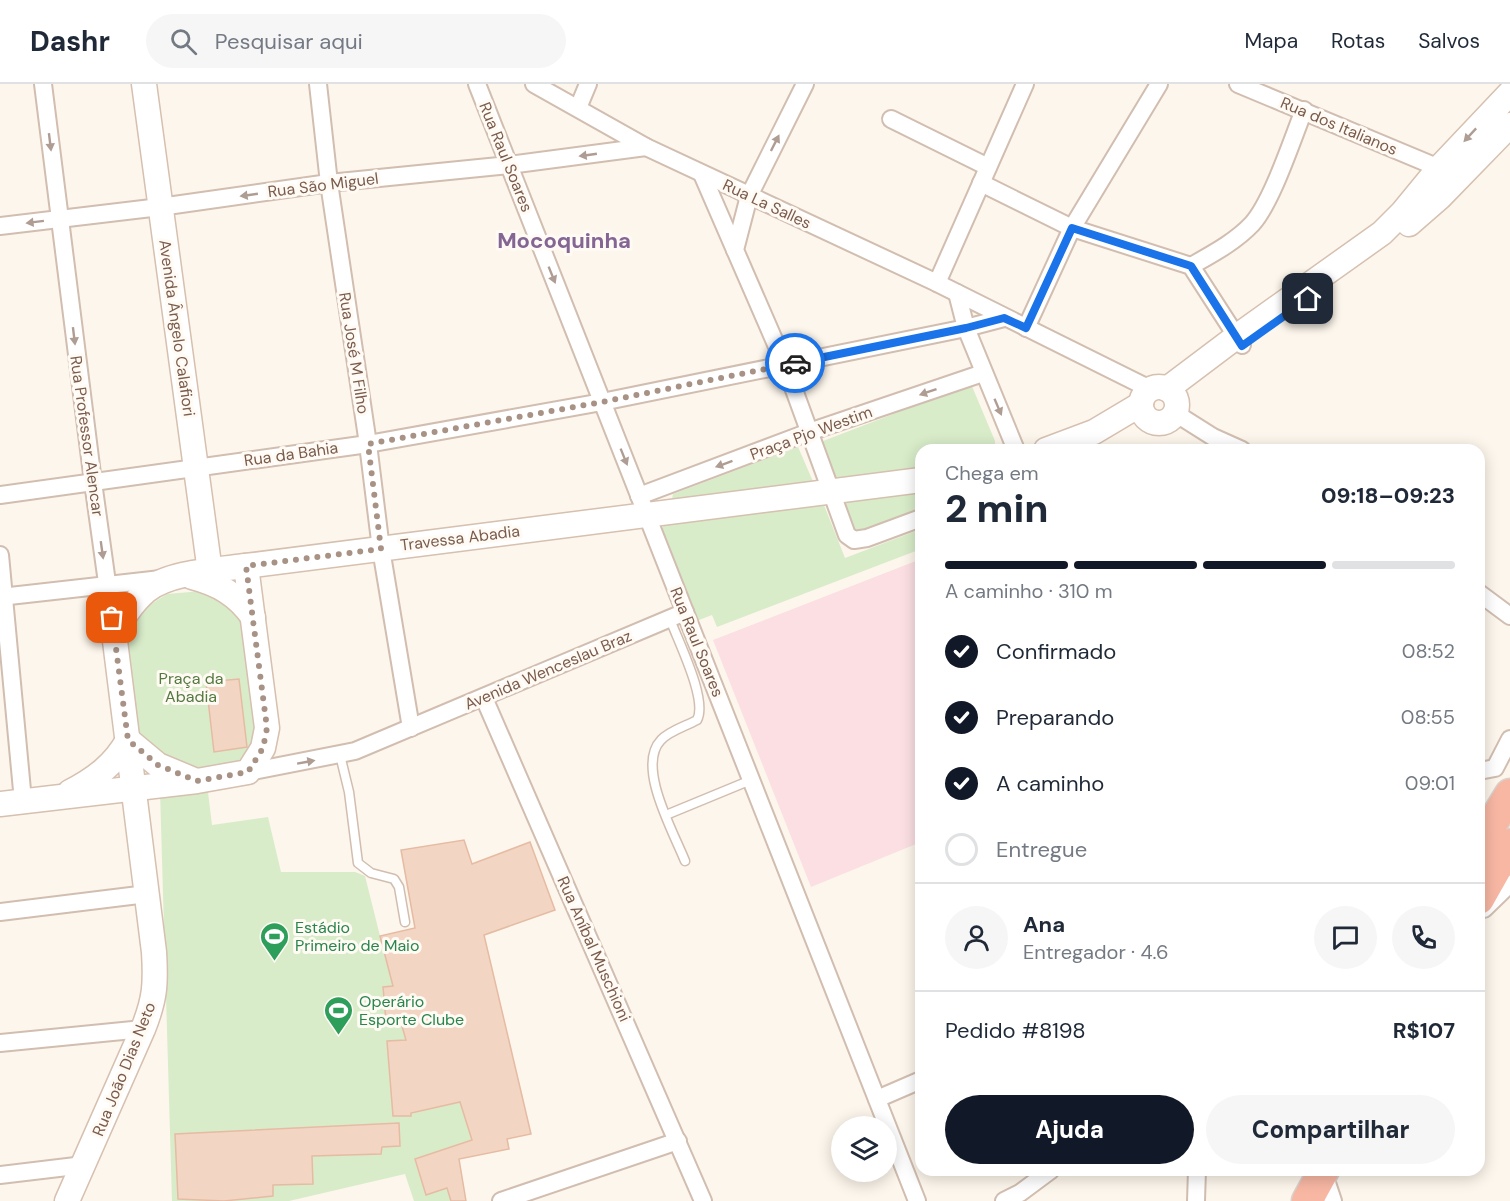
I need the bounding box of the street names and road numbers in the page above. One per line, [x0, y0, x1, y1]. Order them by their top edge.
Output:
street label: Rua dos Italianos [1277, 92, 1401, 160]
street label: Rua Raul Soares [474, 99, 538, 215]
street label: Rua São Miguel [266, 168, 380, 202]
street label: Rua La Salles [719, 174, 815, 234]
street label: Avenida Ângelo Calafiori [154, 238, 200, 418]
street label: Rua José M Filho [334, 291, 374, 415]
street label: Rua Professor Alencar [65, 354, 109, 518]
street label: Praça Pjo Westim [747, 401, 875, 465]
street label: Rua da Bahia [243, 437, 339, 471]
street label: Travessa Abadia [399, 520, 521, 556]
street label: Rua Raul Soares [665, 584, 729, 700]
street label: Avenida Wenceslau Braz [461, 625, 635, 715]
street label: Rua Aníbal Muschioni [552, 873, 636, 1025]
street label: Rua João Dias Neto [88, 999, 160, 1139]

